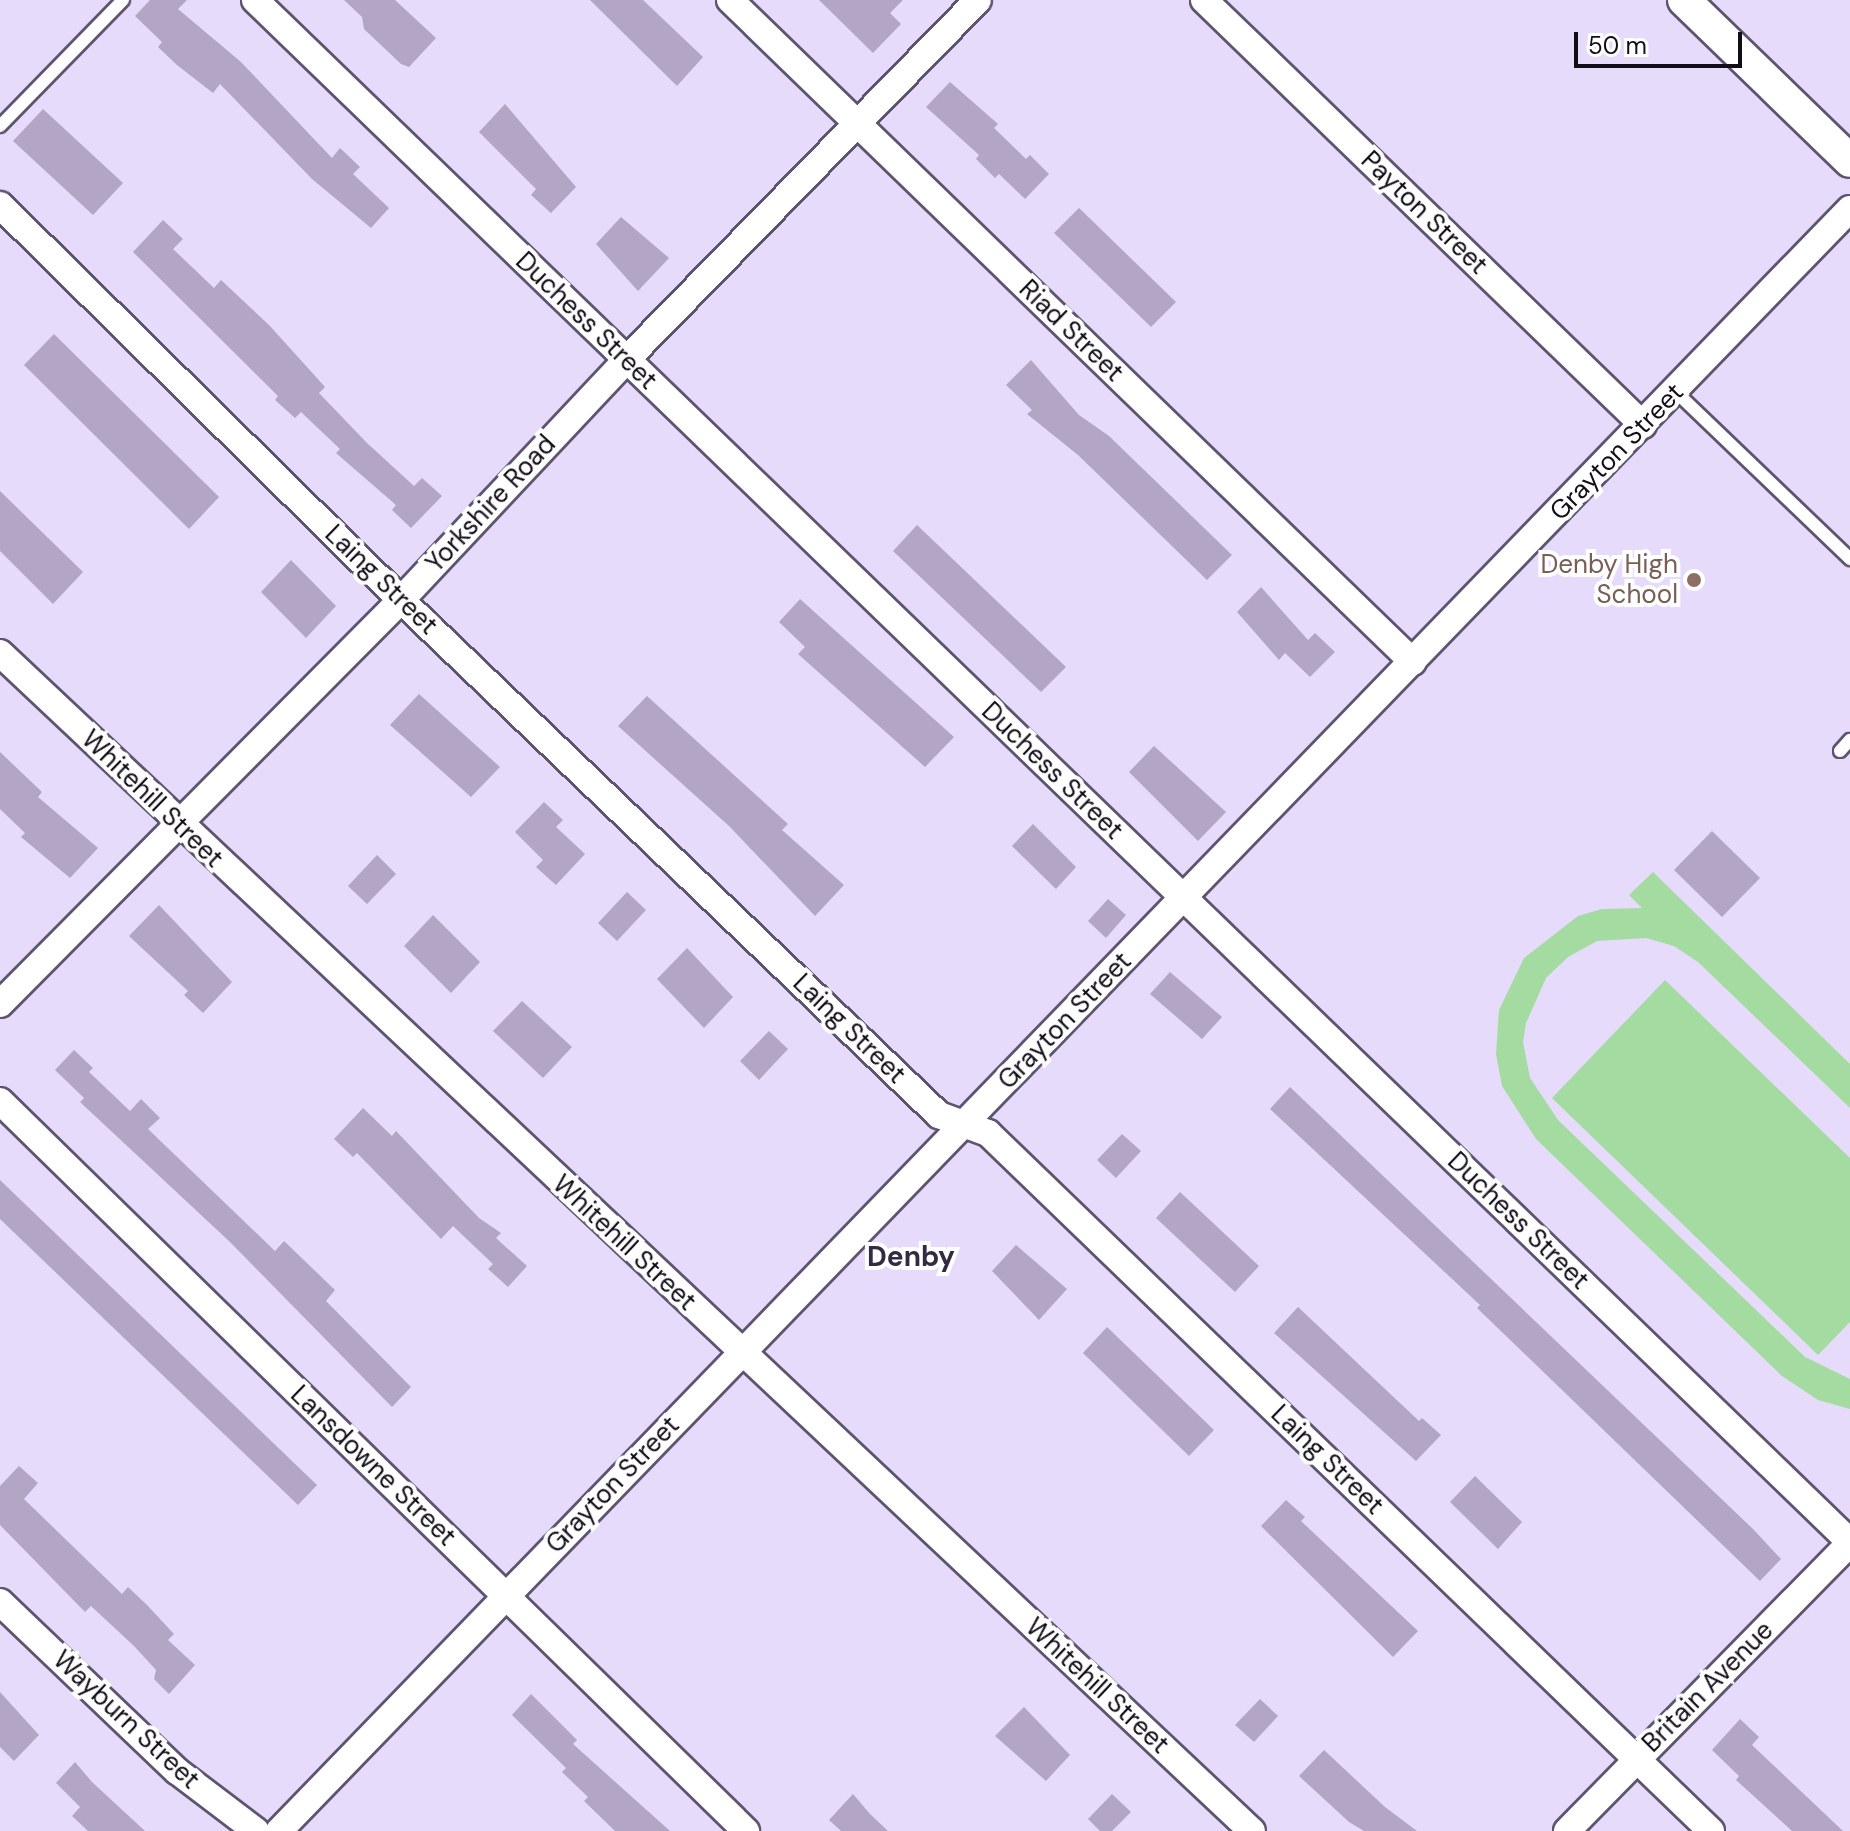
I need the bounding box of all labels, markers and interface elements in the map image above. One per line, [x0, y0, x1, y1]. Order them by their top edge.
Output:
scale bar [1578, 16, 1746, 66]
text: 50 m [1588, 30, 1647, 61]
street label: Payton Street [1354, 145, 1494, 281]
street label: Duchess Street [509, 246, 663, 396]
street label: Riad Street [1012, 274, 1130, 388]
street label: Grayton Street [1544, 377, 1690, 527]
street label: Yorkshire Road [420, 429, 562, 579]
street label: Laing Street [318, 519, 444, 641]
place label: Denby High School [1540, 549, 1678, 610]
marker: Denby High School [1685, 571, 1703, 589]
street label: Duchess Street [975, 696, 1129, 846]
street label: Whitehill Street [75, 724, 229, 874]
street label: Grayton Street [992, 946, 1138, 1096]
street label: Laing Street [786, 968, 912, 1090]
street label: Duchess Street [1441, 1146, 1595, 1296]
street label: Whitehill Street [546, 1169, 702, 1317]
district label: Denby [867, 1240, 955, 1274]
street label: Lansdowne Street [284, 1379, 462, 1553]
street label: Laing Street [1264, 1399, 1390, 1521]
street label: Grayton Street [540, 1410, 686, 1560]
street label: Whitehill Street [1019, 1612, 1175, 1760]
street label: Britain Avenue [1636, 1615, 1780, 1759]
street label: Wayburn Street [46, 1644, 206, 1796]

